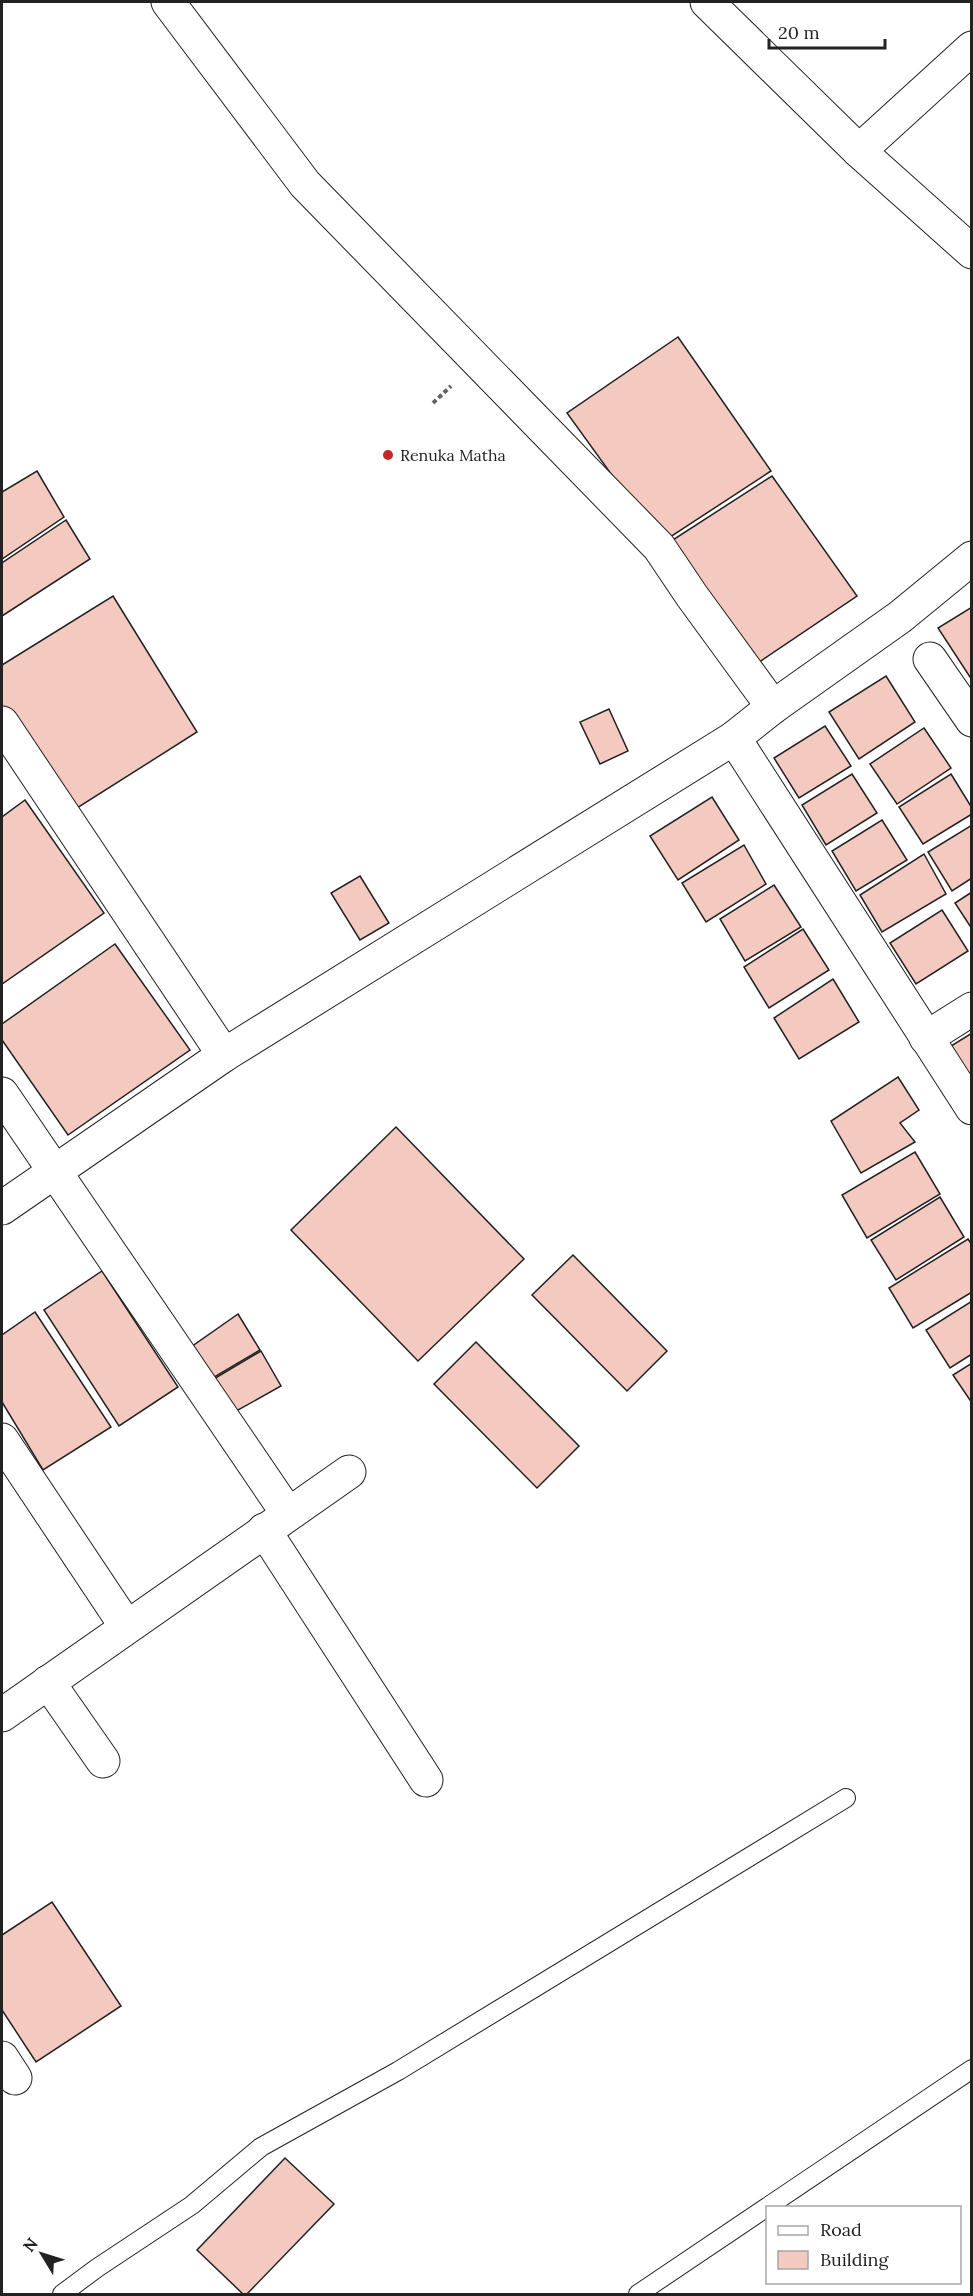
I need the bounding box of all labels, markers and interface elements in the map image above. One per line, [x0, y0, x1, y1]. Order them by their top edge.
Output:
scale bar [769, 12, 884, 50]
text: 20 m [778, 21, 820, 44]
place label: Renuka Matha [400, 445, 506, 465]
marker: Renuka Matha [381, 448, 395, 462]
legend [766, 2206, 961, 2284]
text: Road [820, 2218, 862, 2241]
north arrow [12, 2224, 72, 2284]
text: N [18, 2234, 42, 2256]
text: Building [820, 2248, 890, 2271]

